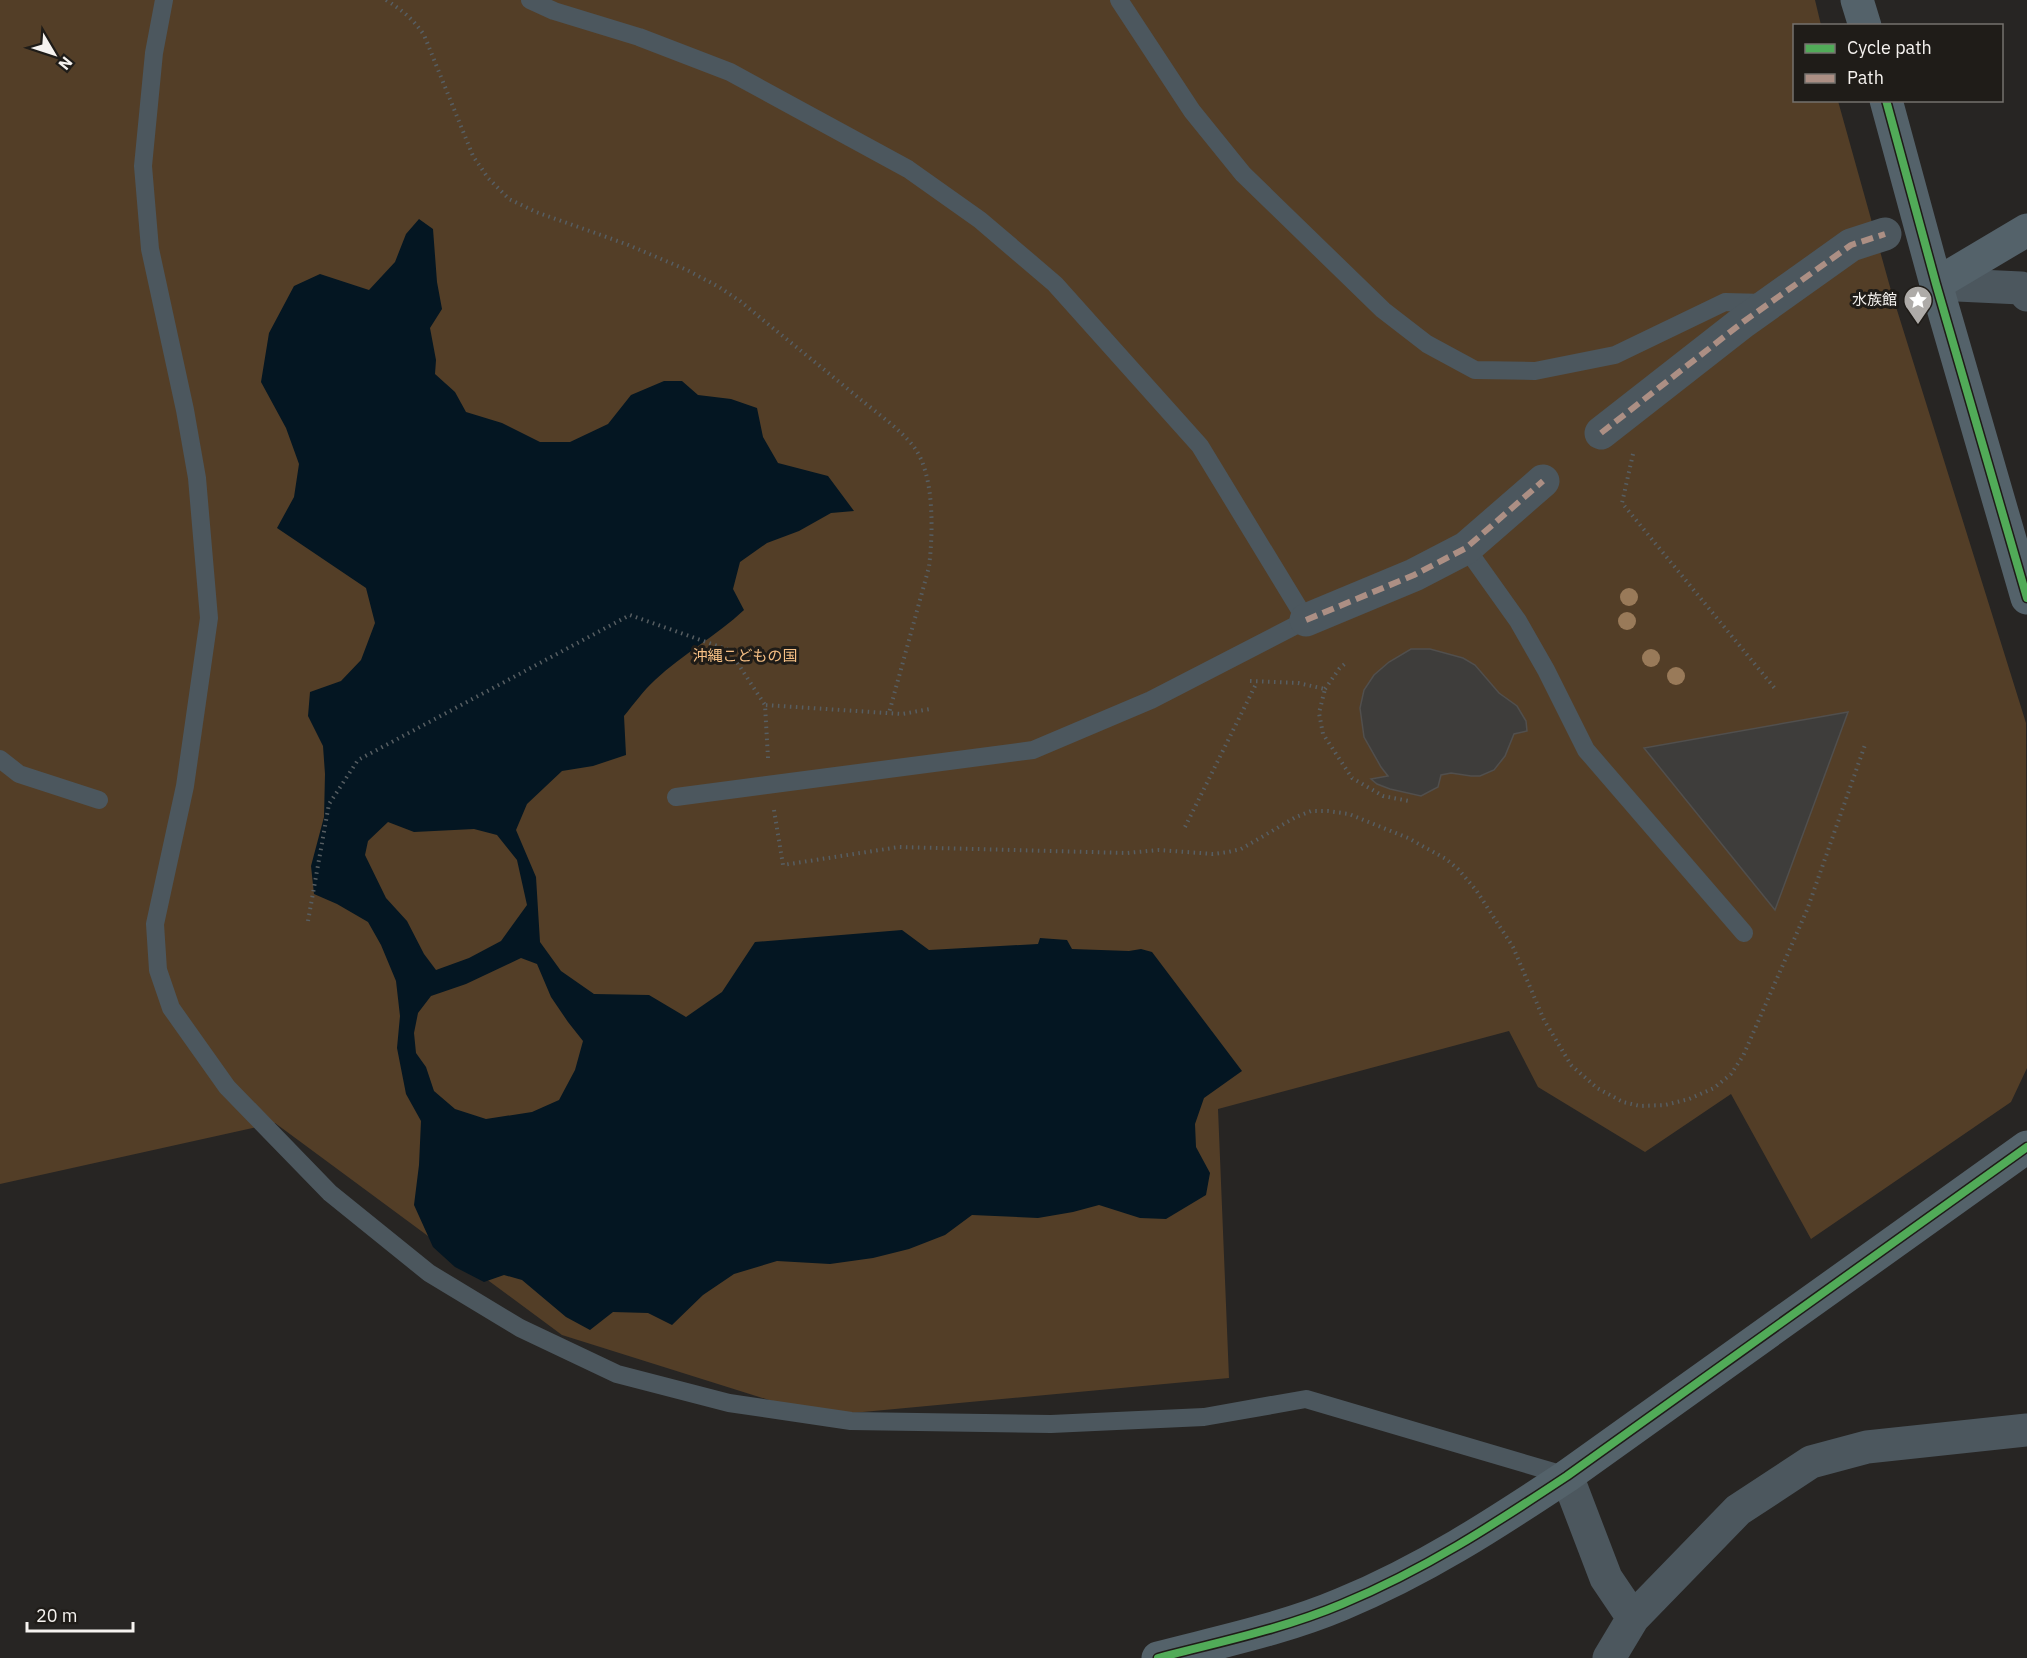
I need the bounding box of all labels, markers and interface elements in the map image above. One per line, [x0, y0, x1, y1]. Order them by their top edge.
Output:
north arrow [24, 24, 84, 84]
legend [1793, 24, 2003, 102]
text: Cycle path [1847, 36, 1932, 59]
text: N [54, 53, 77, 74]
text: Path [1847, 66, 1884, 89]
place icon: 水族館 [1902, 284, 1934, 326]
place label: 水族館 [1852, 290, 1897, 309]
park label: 沖縄こどもの国 [692, 646, 798, 665]
scale bar [27, 1595, 134, 1633]
text: 20 m [36, 1604, 78, 1627]

